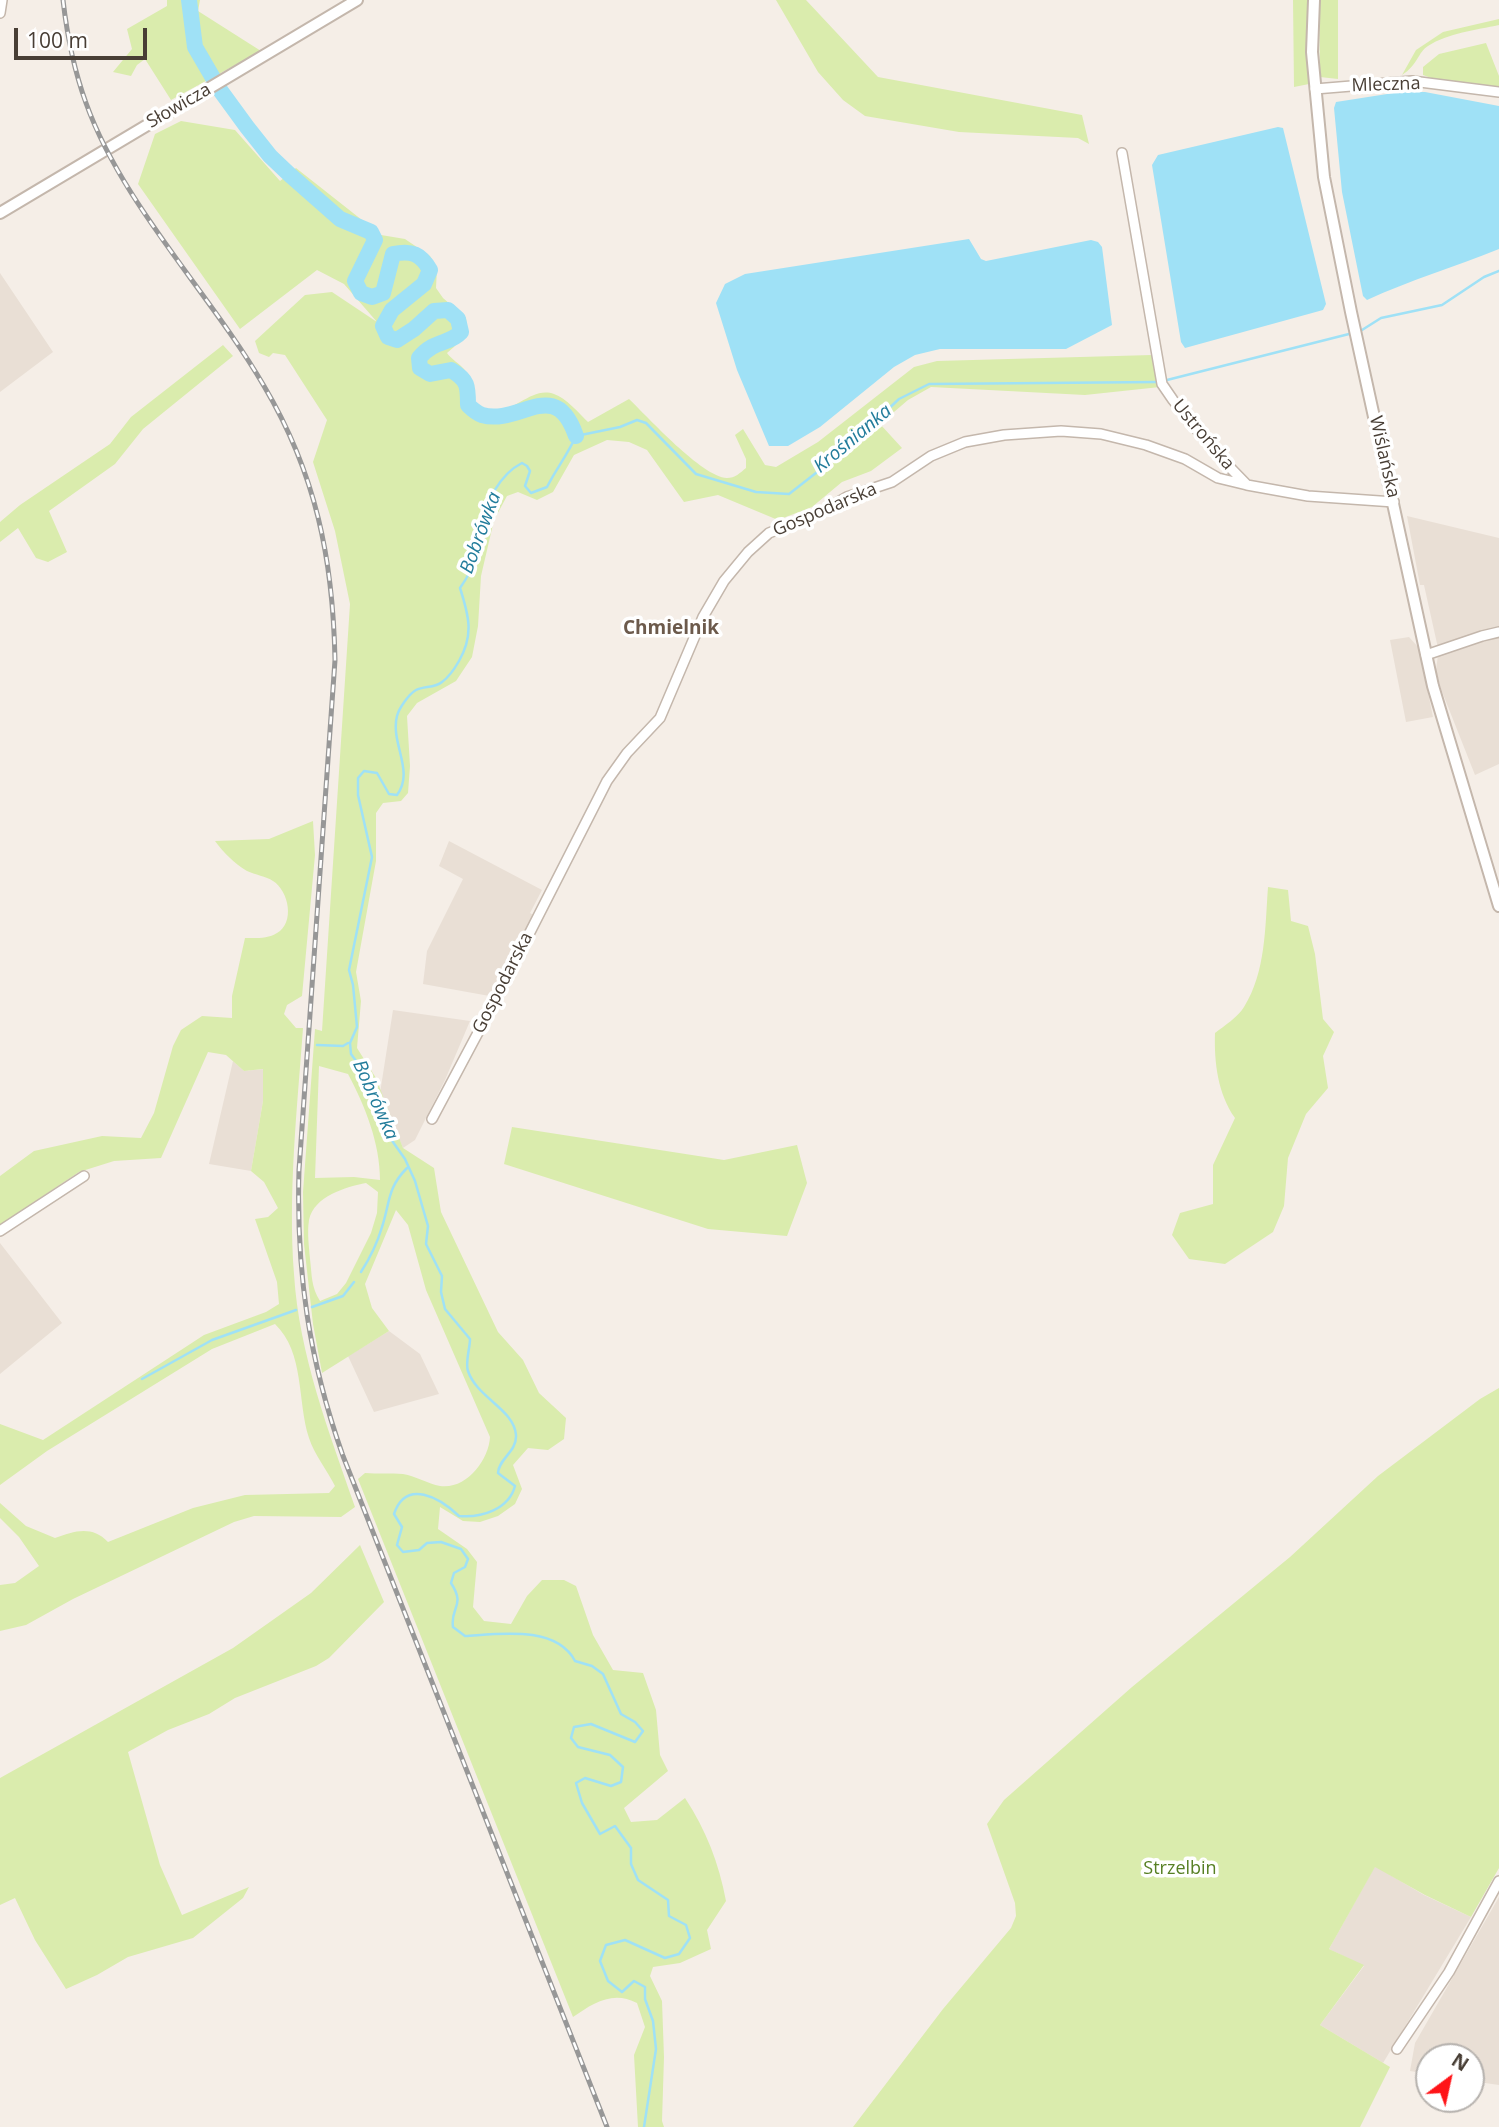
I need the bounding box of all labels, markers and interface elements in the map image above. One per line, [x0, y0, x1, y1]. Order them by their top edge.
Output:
scale bar [18, 14, 150, 58]
text: 100 m [27, 26, 88, 54]
street label: Mleczna [1351, 73, 1421, 97]
street label: Słowicza [143, 79, 215, 133]
street label: Ustrońska [1167, 395, 1239, 475]
water label: Krośnianka [809, 400, 897, 478]
street label: Wiślańska [1364, 414, 1404, 500]
street label: Gospodarska [770, 478, 880, 542]
water label: Bobrówka [456, 489, 506, 577]
district label: Chmielnik [623, 618, 719, 640]
street label: Gospodarska [468, 929, 538, 1037]
water label: Bobrówka [347, 1057, 403, 1143]
park label: Strzelbin [1143, 1858, 1217, 1880]
north arrow [1415, 2043, 1485, 2113]
text: N [1447, 2047, 1474, 2077]

